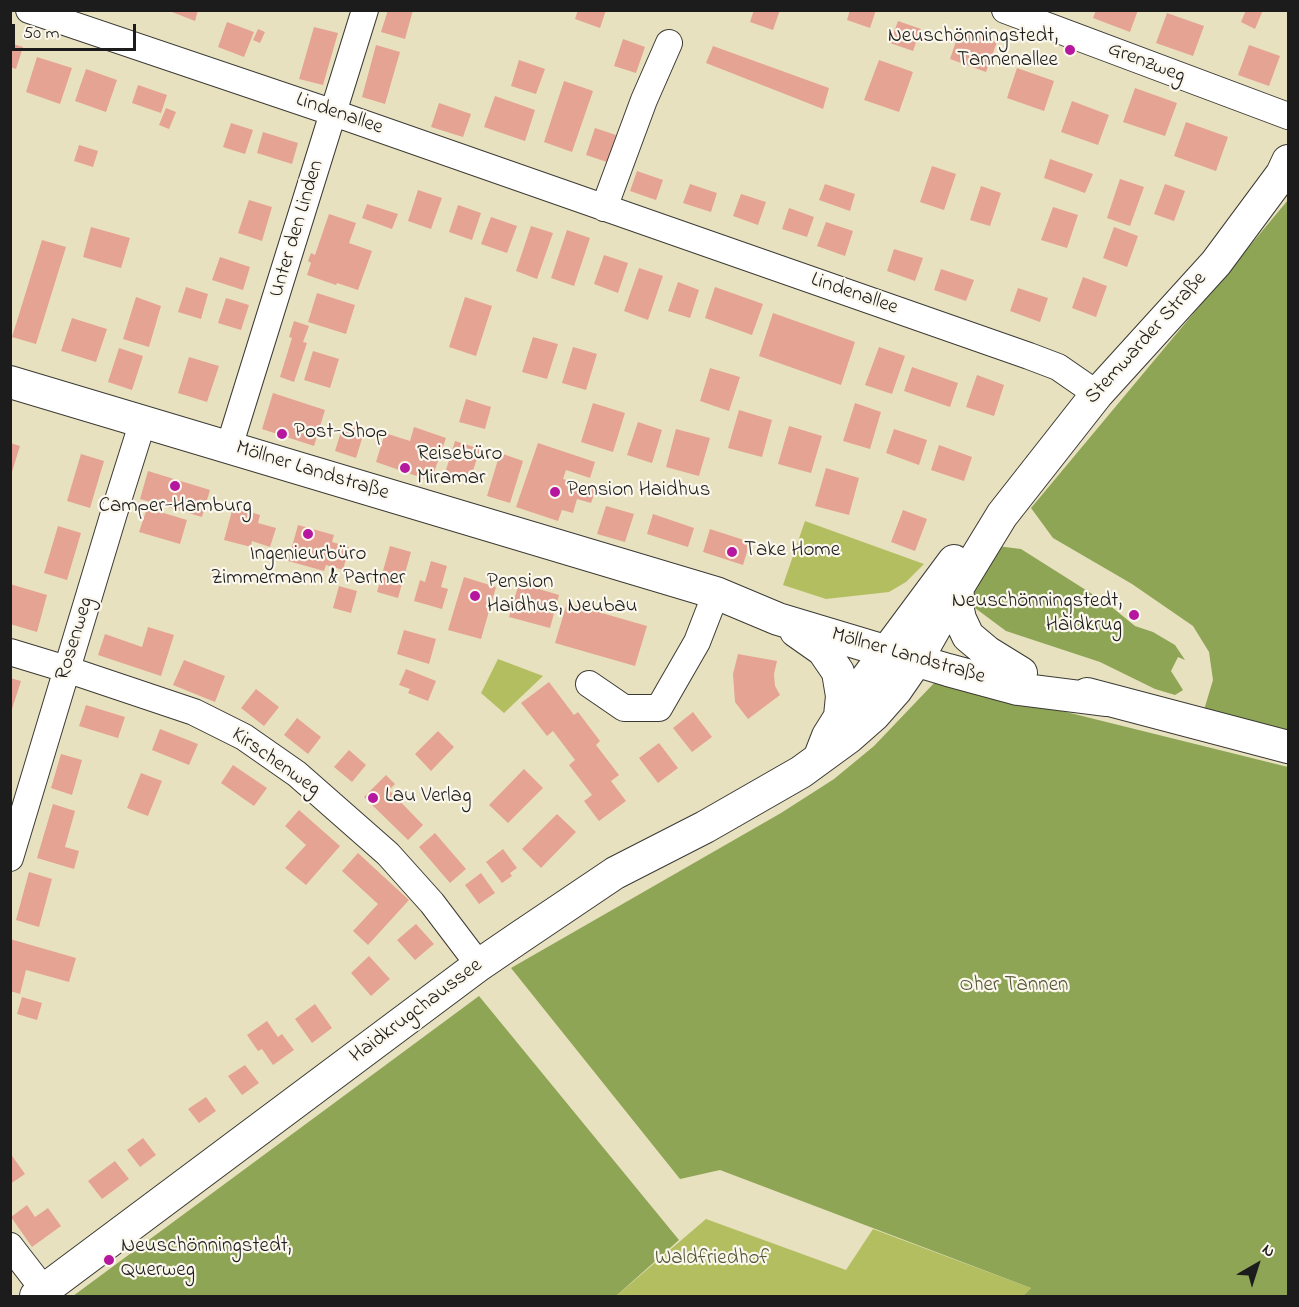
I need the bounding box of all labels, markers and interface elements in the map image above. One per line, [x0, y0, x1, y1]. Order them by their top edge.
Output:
scale bar [15, 12, 140, 50]
text: 50 m [23, 21, 60, 47]
place label: Neuschönningstedt, Tannenallee [888, 25, 1058, 75]
street label: Grenzweg [1104, 38, 1188, 90]
marker: Neuschönningstedt, Tannenallee [1063, 43, 1077, 57]
street label: Lindenallee [292, 88, 386, 142]
street label: Unter den Linden [265, 157, 331, 301]
street label: Lindenallee [807, 268, 901, 322]
street label: Stemwarder Straße [1081, 268, 1213, 410]
place label: Post-Shop [294, 421, 387, 447]
marker: Post-Shop [275, 427, 289, 441]
street label: Möllner Landstraße [232, 437, 392, 507]
place label: Reisebüro Miramar [417, 443, 502, 493]
marker: Reisebüro Miramar [398, 461, 412, 475]
marker: Camper-Hamburg [168, 479, 182, 493]
place label: Pension Haidhus [567, 479, 710, 505]
marker: Pension Haidhus [548, 485, 562, 499]
place label: Camper-Hamburg [98, 495, 252, 521]
marker: Ingenieurbüro Zimmermann & Partner [301, 527, 315, 541]
place label: Take Home [744, 539, 840, 565]
place label: Ingenieurbüro Zimmermann & Partner [211, 543, 405, 593]
marker: Take Home [725, 545, 739, 559]
place label: Pension Haidhus, Neubau [487, 571, 638, 621]
marker: Pension Haidhus, Neubau [468, 589, 482, 603]
place label: Neuschönningstedt, Haidkrug [952, 590, 1122, 640]
street label: Rosenweg [51, 594, 101, 684]
marker: Neuschönningstedt, Haidkrug [1127, 608, 1141, 622]
street label: Möllner Landstraße [828, 623, 988, 691]
street label: Kirschenweg [226, 723, 324, 803]
place label: Lau Verlag [385, 785, 471, 811]
marker: Lau Verlag [366, 791, 380, 805]
street label: Haidkrugchaussee [346, 954, 488, 1070]
park label: Oher Tannen [960, 974, 1068, 1000]
place label: Neuschönningstedt, Querweg [121, 1235, 291, 1285]
north arrow [1227, 1235, 1287, 1295]
text: N [1257, 1238, 1280, 1264]
park label: Waldfriedhof [655, 1247, 769, 1273]
marker: Neuschönningstedt, Querweg [102, 1253, 116, 1267]

